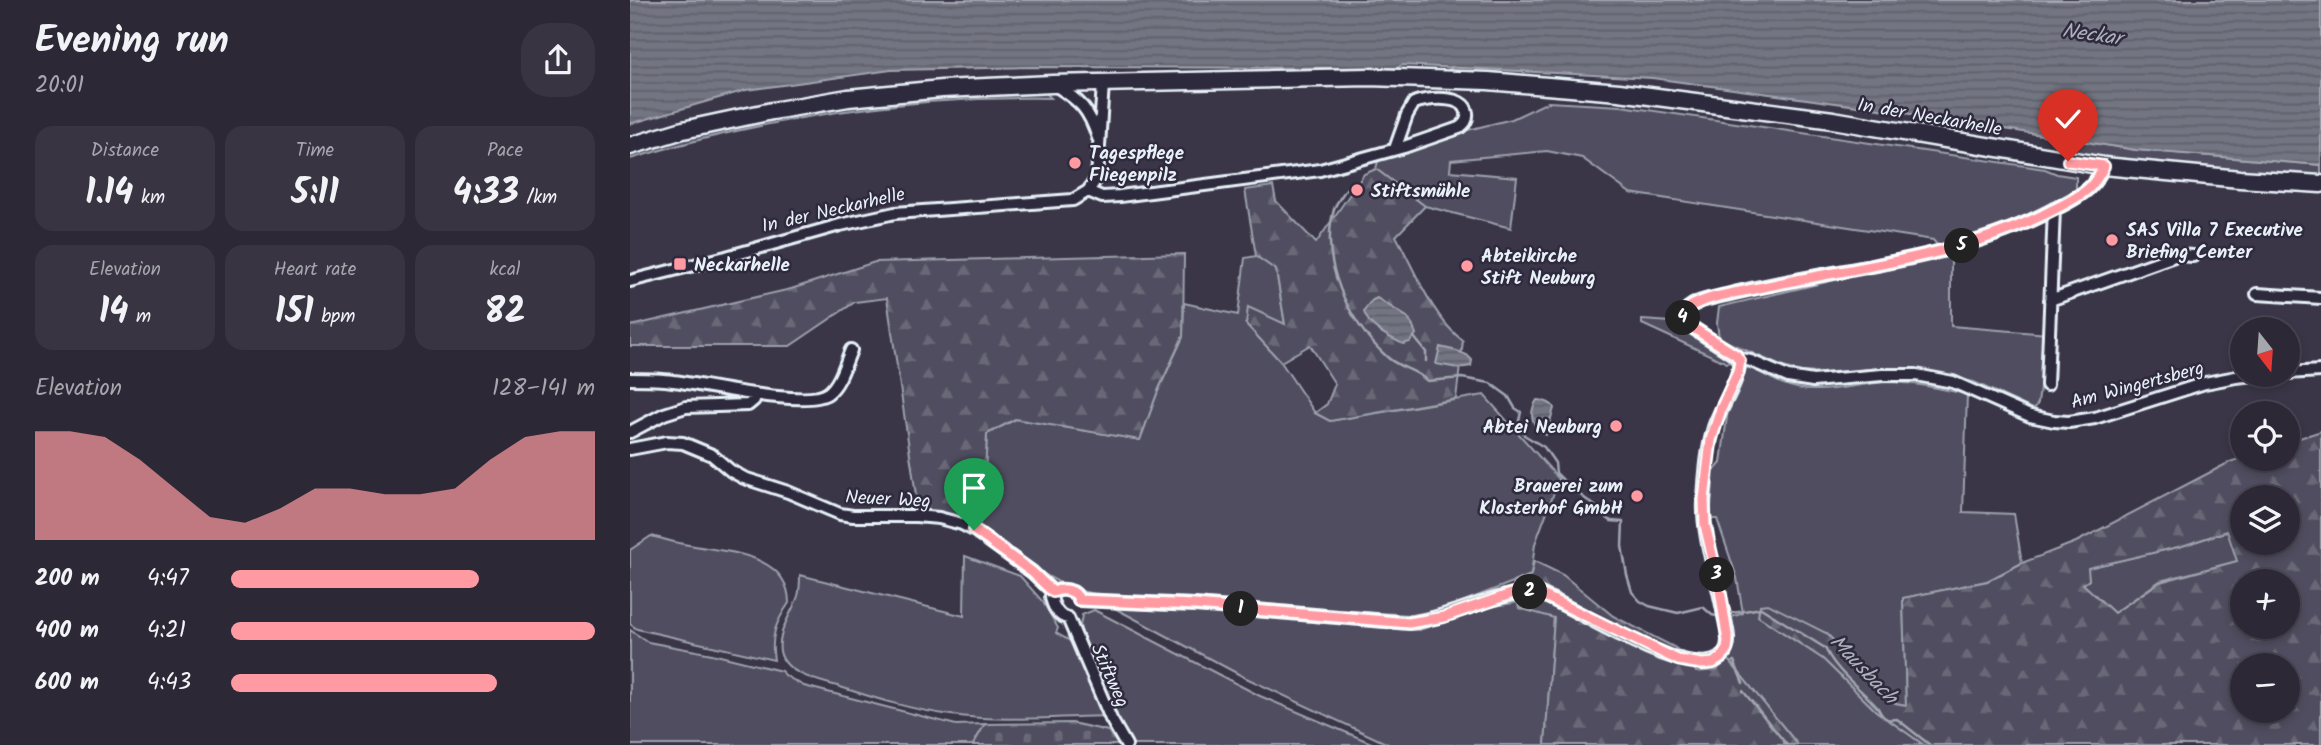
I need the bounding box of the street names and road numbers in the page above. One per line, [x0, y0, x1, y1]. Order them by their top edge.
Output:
street label: In der Neckarhelle [1855, 91, 2005, 146]
street label: In der Neckarhelle [759, 180, 908, 242]
street label: Am Wingertsberg [2067, 354, 2208, 418]
street label: Neuer Weg [844, 483, 931, 517]
street label: Stiftweg [1082, 639, 1136, 712]

